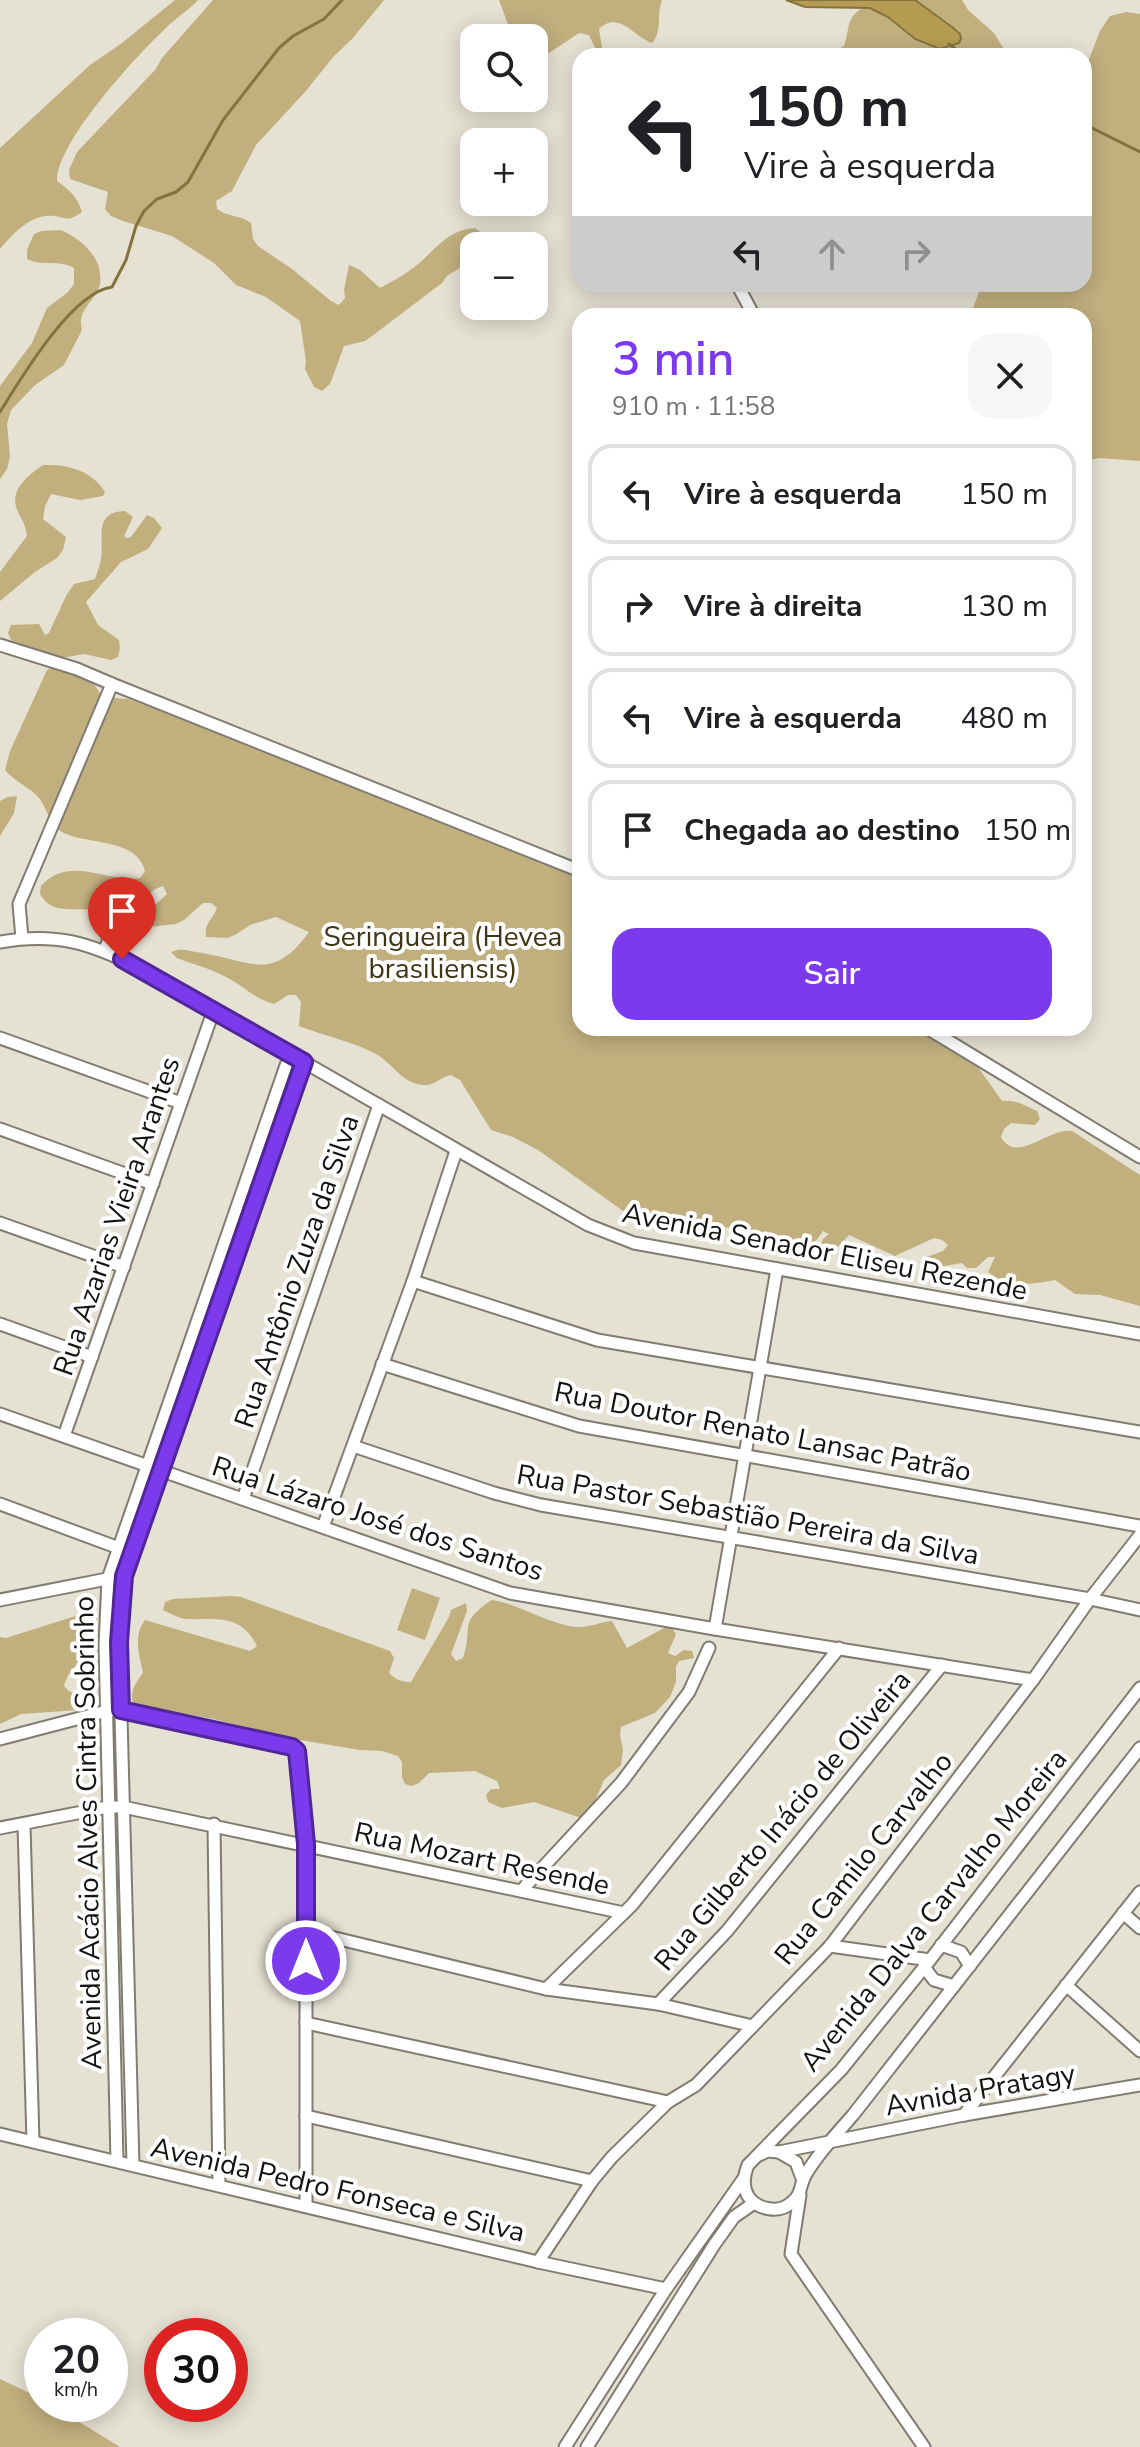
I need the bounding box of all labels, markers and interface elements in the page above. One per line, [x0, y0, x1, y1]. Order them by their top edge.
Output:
map controls [460, 24, 548, 320]
button: search [460, 24, 548, 112]
text: 150 m [744, 69, 909, 146]
icon: left [612, 80, 716, 184]
button: + [460, 128, 548, 216]
text: Vire à esquerda [744, 142, 996, 191]
button: − [460, 232, 548, 320]
icon: left [726, 232, 770, 276]
icon: ahead [810, 232, 854, 276]
icon: right [894, 232, 938, 276]
text: 3 min [612, 326, 734, 392]
button: close [968, 334, 1052, 418]
text: 910 m · 11:58 [612, 389, 775, 424]
icon: left [616, 472, 660, 516]
text: Vire à esquerda [684, 474, 902, 515]
text: 150 m [961, 474, 1048, 515]
icon: right [616, 584, 660, 628]
text: Vire à direita [684, 586, 862, 627]
text: 130 m [961, 586, 1048, 627]
icon: left [616, 696, 660, 740]
text: Vire à esquerda [684, 698, 902, 739]
text: 480 m [961, 698, 1048, 739]
icon: arrive [616, 808, 660, 852]
text: Chegada ao destino [684, 810, 960, 851]
text: 150 m [984, 810, 1071, 851]
pin [88, 877, 156, 959]
icon: arrive [100, 889, 144, 933]
park label: Seringueira (Hevea brasiliensis) [324, 918, 562, 988]
button: Sair [612, 928, 1052, 1020]
street label: Rua Azarias Vieira Arantes [44, 1052, 189, 1381]
street label: Rua Antônio Zuza da Silva [225, 1110, 368, 1433]
street label: Avenida Senador Eliseu Rezende [619, 1194, 1031, 1310]
street label: Rua Doutor Renato Lansac Patrão [551, 1373, 974, 1491]
street label: Rua Lázaro José dos Santos [207, 1447, 548, 1591]
street label: Rua Pastor Sebastião Pereira da Silva [514, 1456, 982, 1574]
street label: Avenida Acácio Alves Cintra Sobrinho [65, 1596, 111, 2070]
street label: Rua Gilberto Inácio de Oliveira [646, 1662, 920, 1979]
street label: Avenida Dalva Carvalho Moreira [792, 1741, 1076, 2080]
street label: Rua Camilo Carvalho [766, 1744, 962, 1973]
street label: Rua Mozart Resende [351, 1813, 613, 1905]
position arrow [264, 1919, 348, 2003]
street label: Avnida Pratagy [882, 2054, 1079, 2125]
street label: Avenida Pedro Fonseca e Silva [147, 2128, 529, 2252]
speed limit sign: 30 [144, 2318, 248, 2422]
text: 20 [52, 2333, 100, 2387]
text: km/h [54, 2376, 98, 2403]

